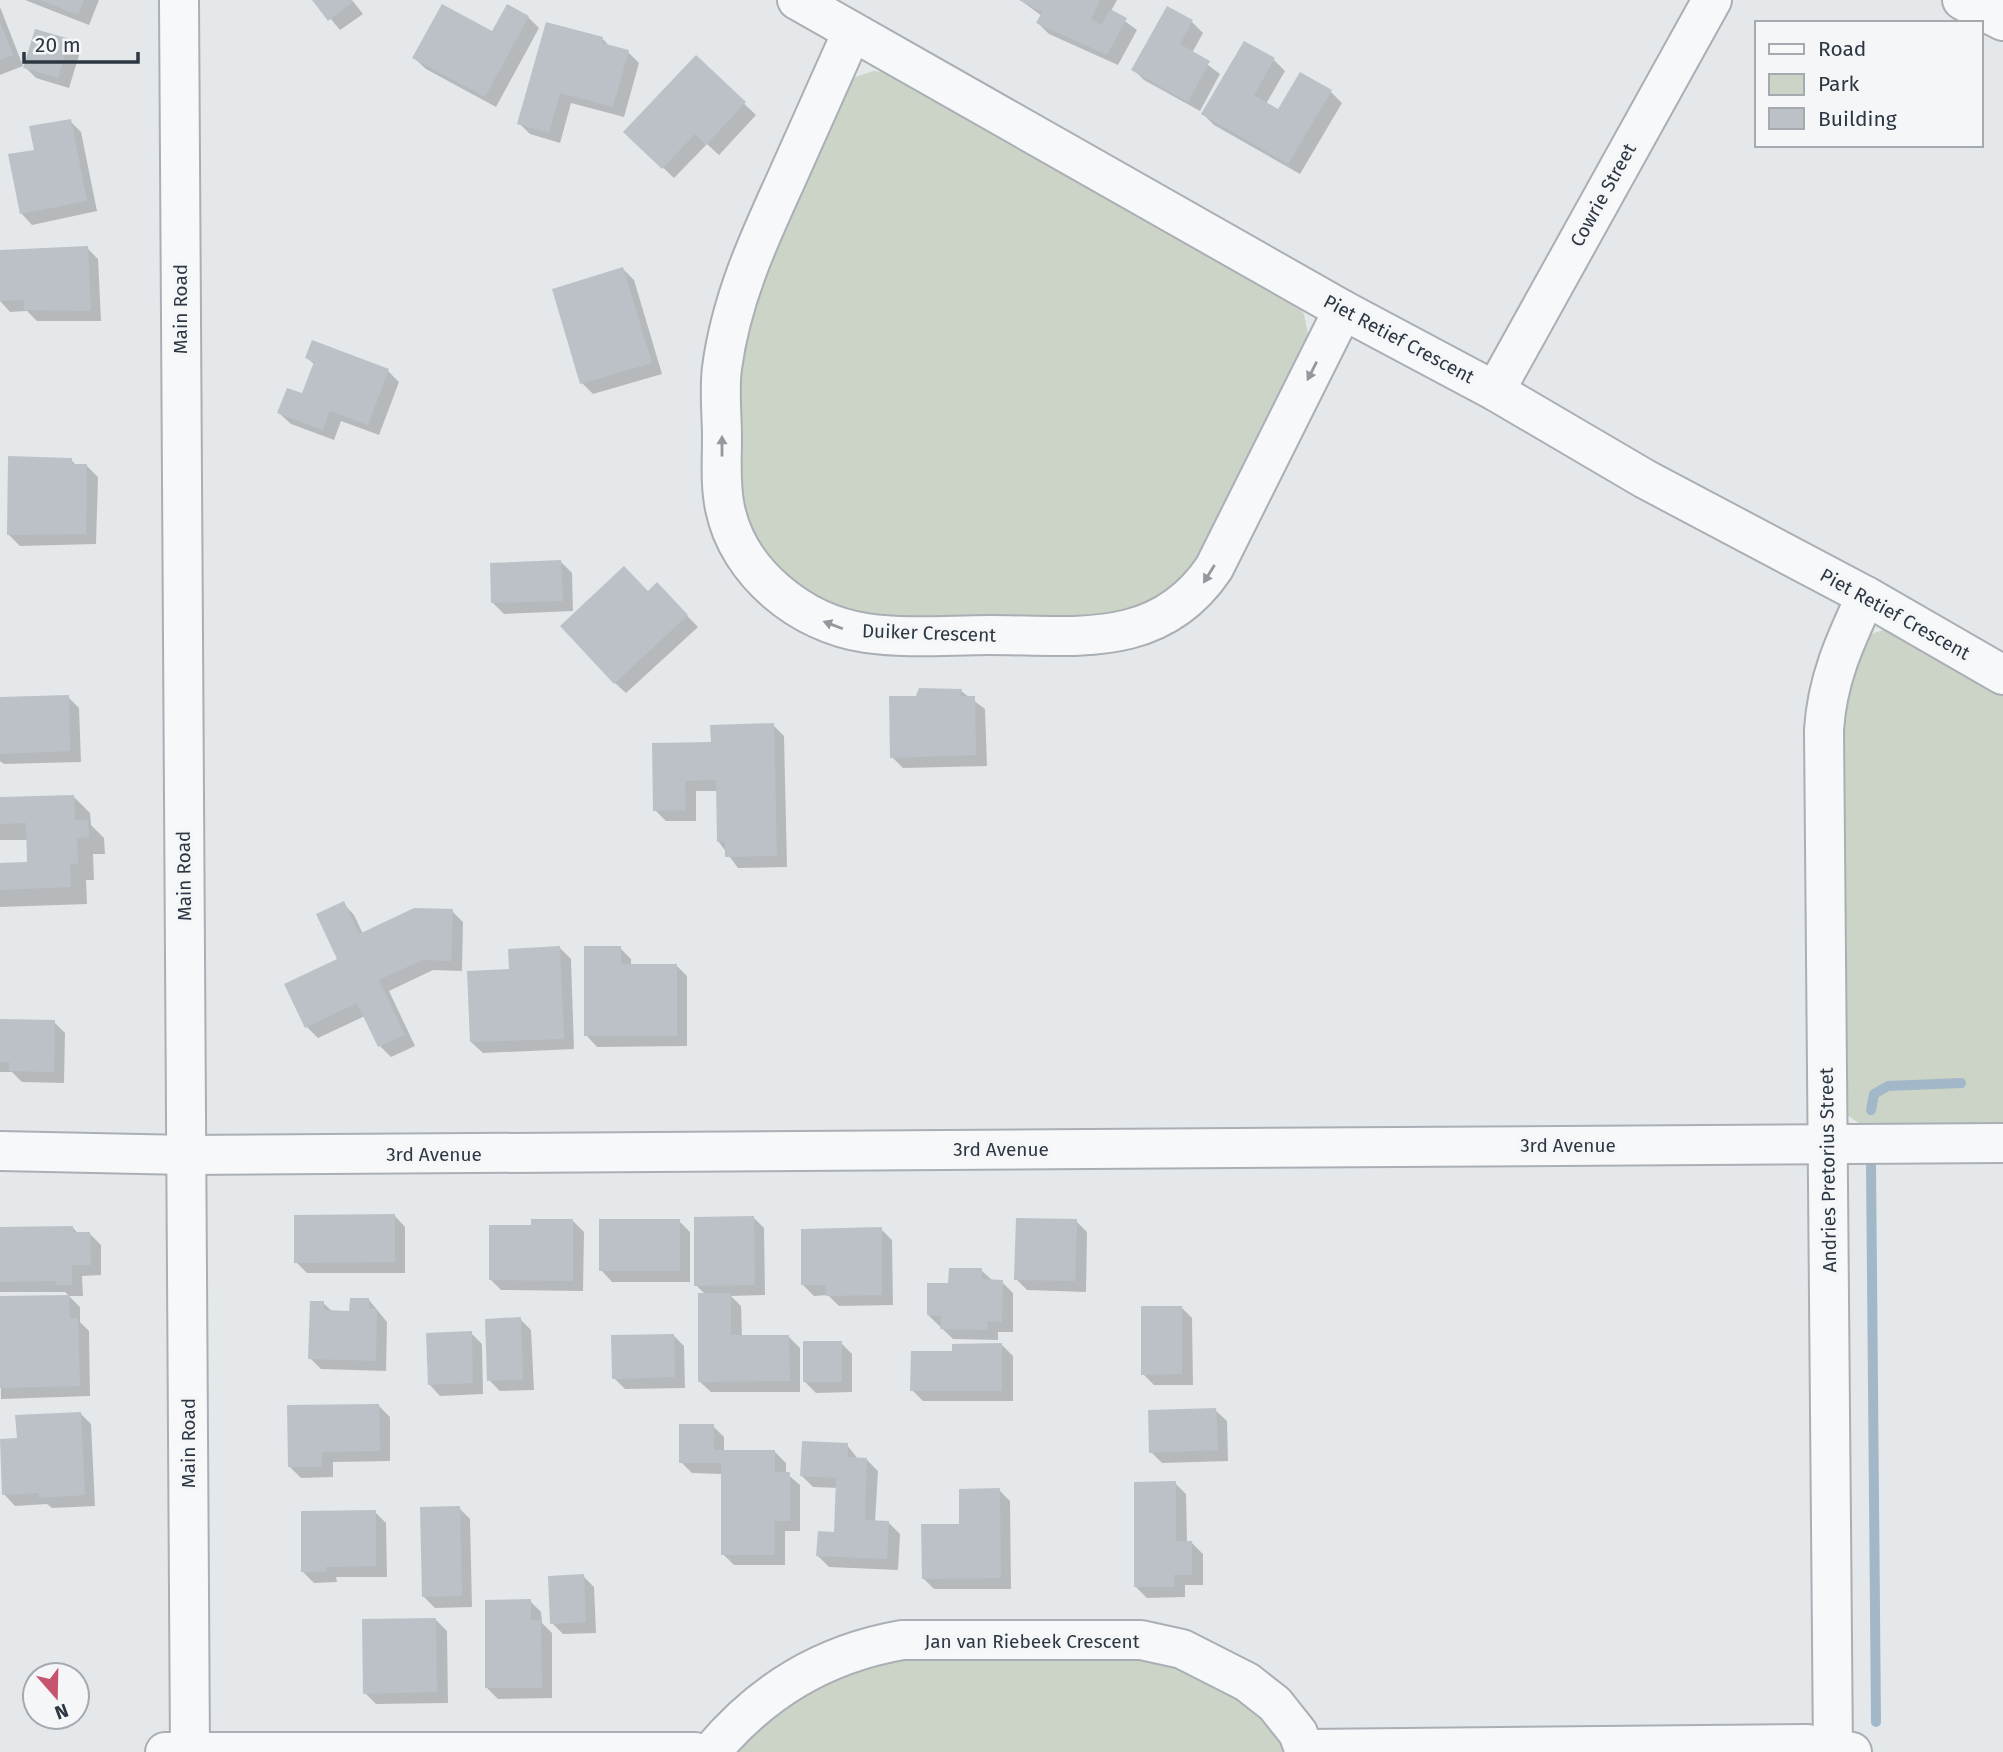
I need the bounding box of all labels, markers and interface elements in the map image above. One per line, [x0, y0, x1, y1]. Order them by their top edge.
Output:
scale bar [24, 21, 138, 65]
legend [1755, 21, 1982, 147]
text: 20 m [35, 32, 81, 58]
text: Road [1818, 36, 1866, 62]
text: Park [1818, 71, 1860, 97]
text: Building [1818, 106, 1897, 132]
street label: Cowrie Street [1565, 139, 1641, 251]
street label: Main Road [169, 264, 192, 354]
street label: Piet Retief Crescent [1320, 290, 1478, 389]
one-way arrow [1307, 361, 1318, 381]
one-way arrow [716, 435, 728, 457]
street label: Piet Retief Crescent [1816, 563, 1974, 665]
one-way arrow [1203, 564, 1216, 584]
one-way arrow [822, 619, 843, 630]
street label: Duiker Crescent [861, 619, 997, 647]
street label: Main Road [172, 831, 196, 921]
street label: Andries Pretorius Street [1815, 1067, 1841, 1273]
street label: 3rd Avenue [1520, 1134, 1616, 1157]
street label: 3rd Avenue [953, 1138, 1049, 1161]
street label: 3rd Avenue [386, 1143, 482, 1166]
street label: Main Road [177, 1398, 200, 1488]
street label: Jan van Riebeek Crescent [924, 1630, 1140, 1653]
north arrow [21, 1661, 91, 1731]
text: N [52, 1699, 72, 1724]

